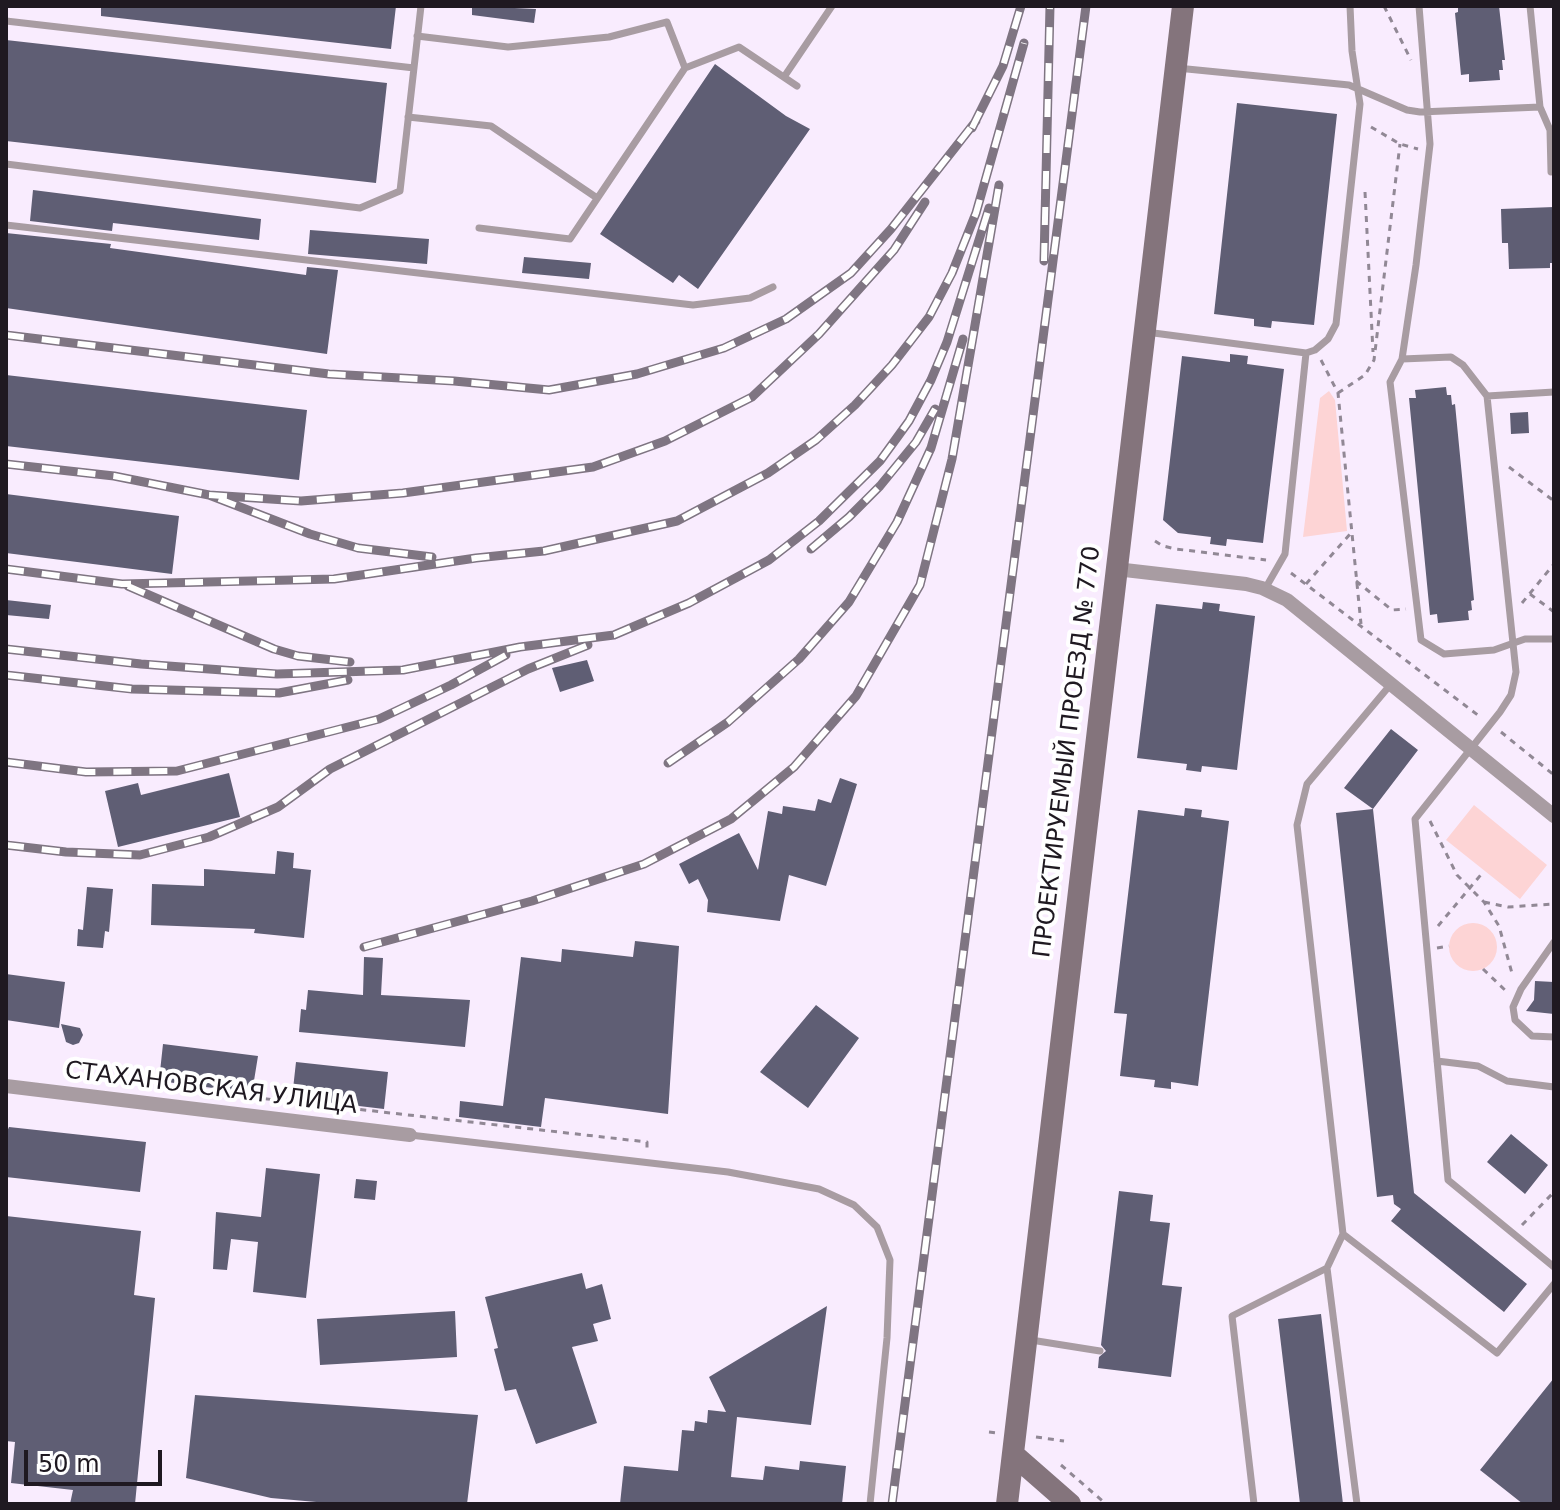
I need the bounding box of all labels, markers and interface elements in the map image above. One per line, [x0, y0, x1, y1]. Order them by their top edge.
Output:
street label: ПРОЕКТИРУЕМЫЙ ПРОЕЗД № 770 [1028, 544, 1108, 960]
street label: СТАХАНОВСКАЯ УЛИЦА [63, 1057, 359, 1121]
scale bar [28, 1434, 166, 1484]
text: 50 m [38, 1450, 100, 1478]

